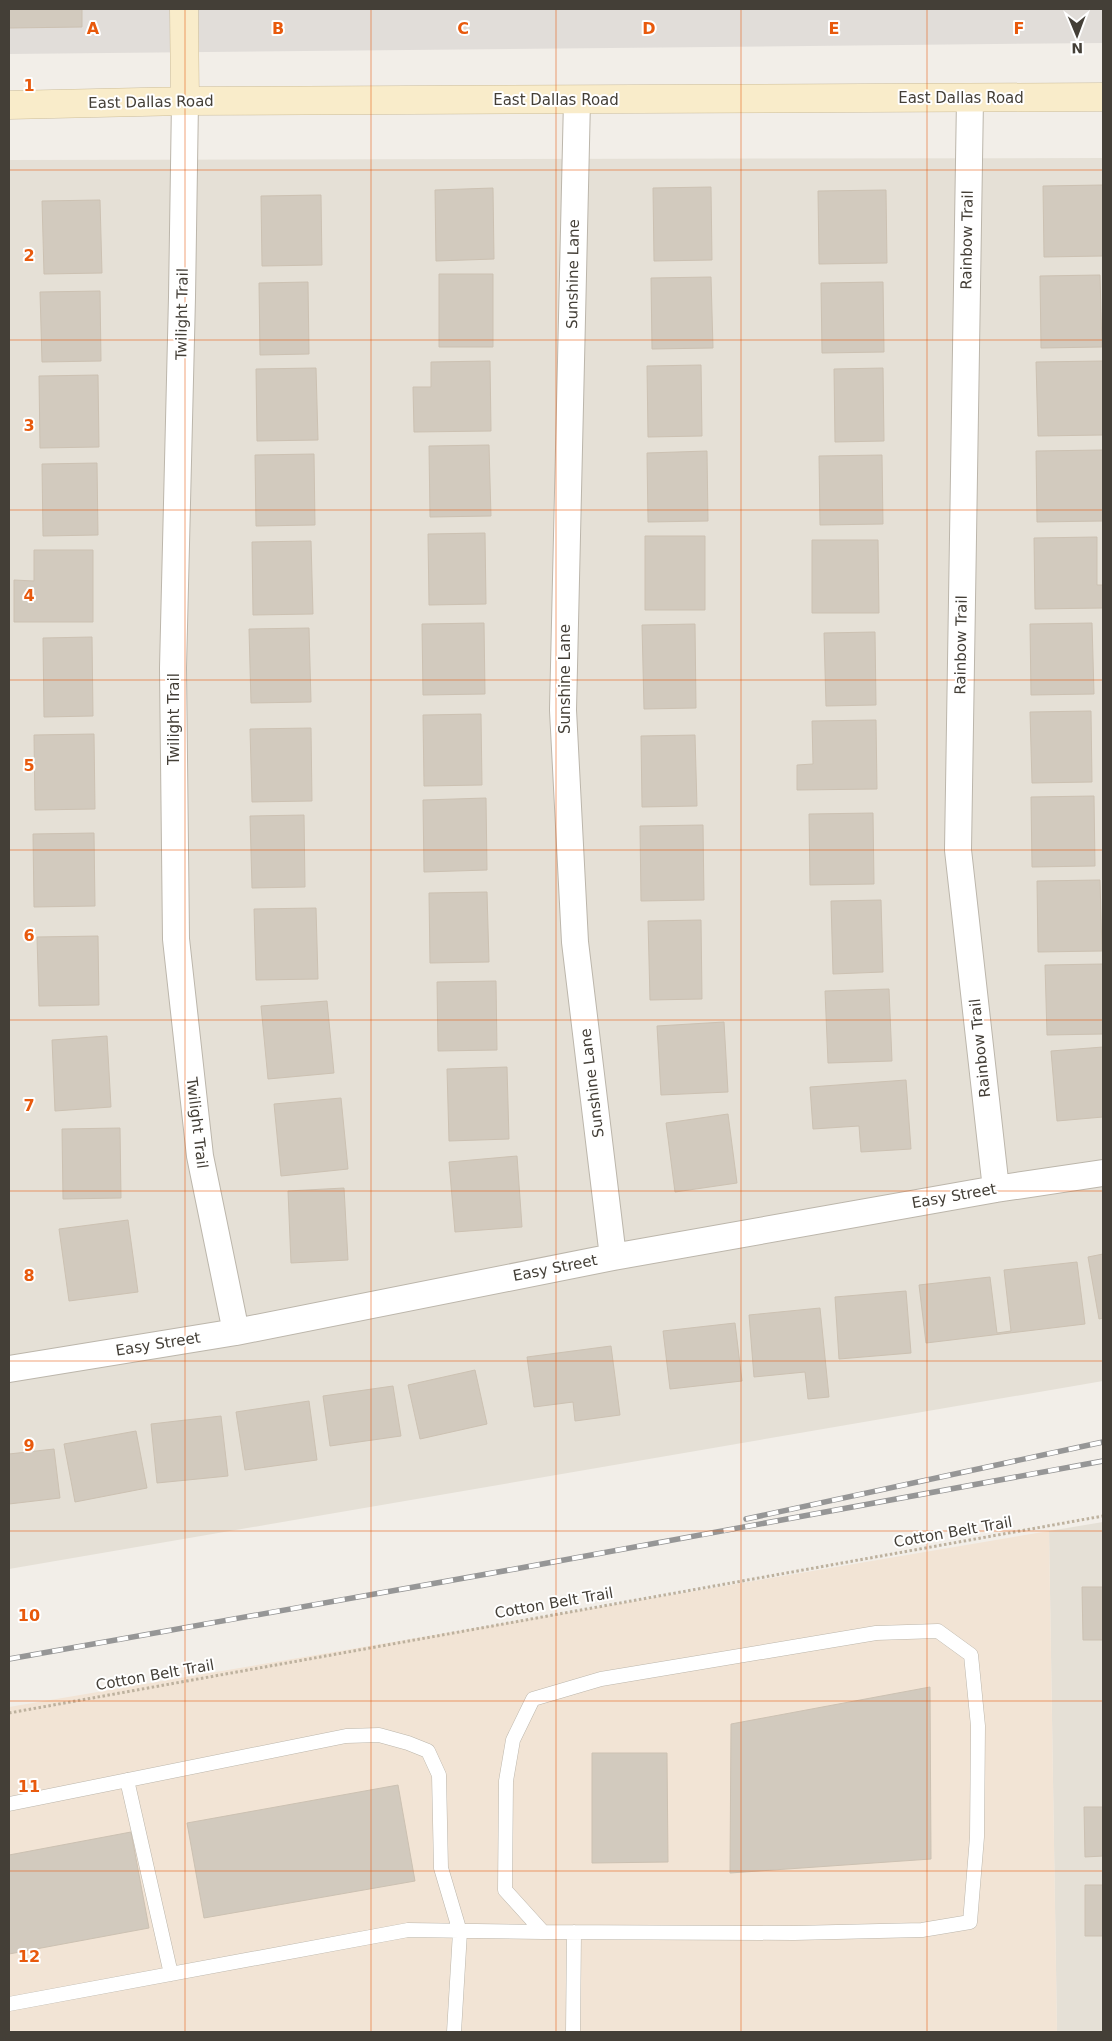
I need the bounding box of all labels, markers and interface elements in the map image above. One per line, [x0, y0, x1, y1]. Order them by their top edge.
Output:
north arrow [1052, 10, 1102, 60]
text: A [87, 19, 100, 38]
text: B [272, 19, 284, 38]
text: C [457, 19, 469, 38]
text: D [642, 19, 656, 38]
text: E [829, 19, 839, 38]
text: F [1014, 19, 1024, 38]
text: N [1071, 40, 1083, 56]
text: 1 [23, 76, 35, 95]
street label: East Dallas Road [898, 89, 1024, 107]
street label: East Dallas Road [493, 91, 619, 109]
street label: East Dallas Road [88, 92, 214, 112]
street label: Rainbow Trail [957, 190, 977, 290]
street label: Sunshine Lane [563, 219, 583, 329]
text: 2 [23, 246, 35, 265]
street label: Twilight Trail [172, 268, 192, 361]
text: 3 [23, 416, 35, 435]
text: 4 [23, 586, 35, 605]
street label: Rainbow Trail [951, 595, 971, 695]
street label: Sunshine Lane [556, 624, 574, 734]
street label: Twilight Trail [165, 673, 183, 766]
text: 5 [23, 756, 35, 775]
text: 6 [23, 926, 35, 945]
street label: Rainbow Trail [966, 998, 994, 1098]
street label: Sunshine Lane [576, 1027, 608, 1139]
street label: Twilight Trail [182, 1075, 212, 1170]
text: 7 [23, 1096, 35, 1115]
street label: Easy Street [910, 1180, 998, 1212]
street label: Easy Street [511, 1251, 599, 1285]
text: 8 [23, 1266, 35, 1285]
street label: Easy Street [114, 1328, 202, 1360]
text: 9 [23, 1436, 35, 1455]
street label: Cotton Belt Trail [892, 1513, 1014, 1551]
street label: Cotton Belt Trail [493, 1584, 615, 1622]
text: 10 [18, 1606, 40, 1625]
street label: Cotton Belt Trail [94, 1656, 216, 1694]
text: 11 [18, 1777, 40, 1796]
text: 12 [18, 1947, 40, 1966]

